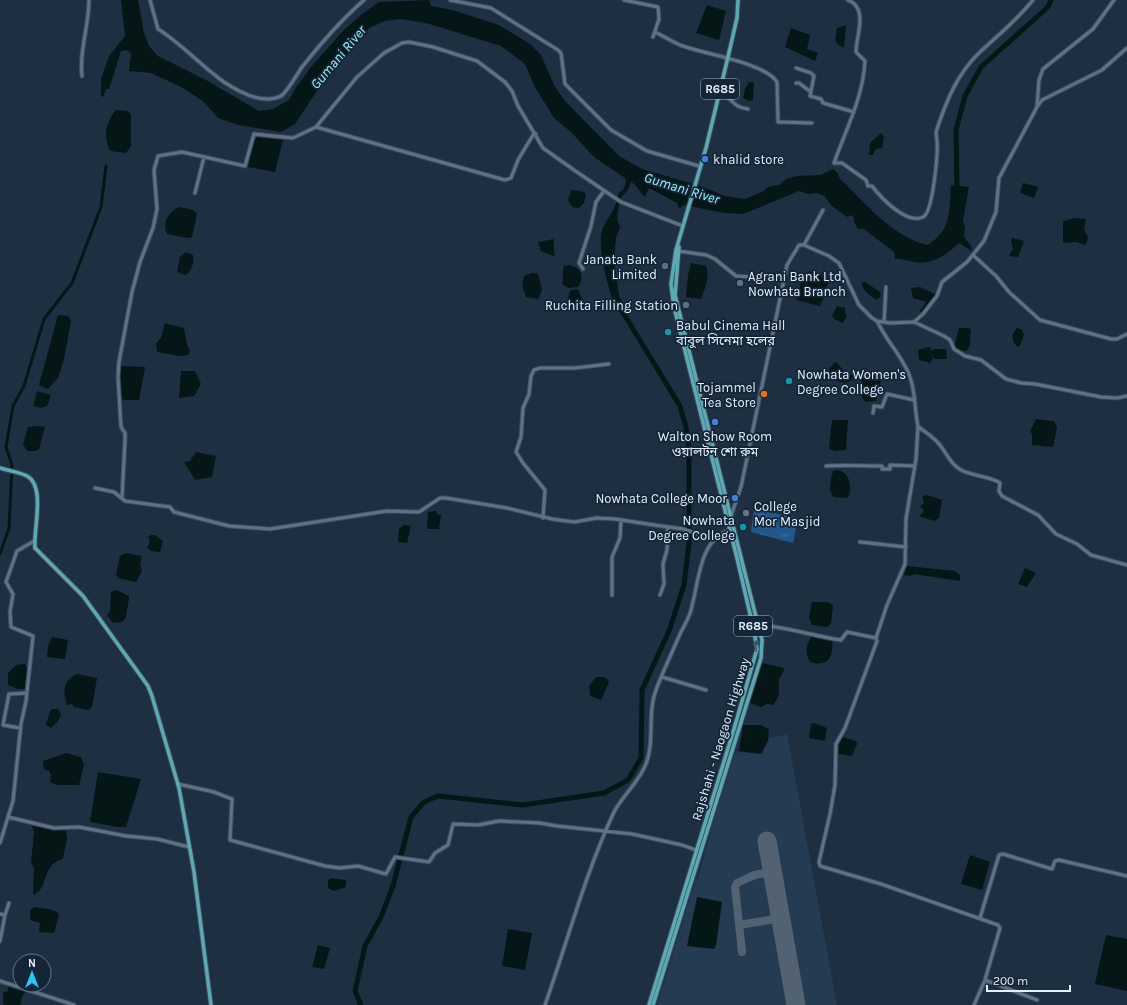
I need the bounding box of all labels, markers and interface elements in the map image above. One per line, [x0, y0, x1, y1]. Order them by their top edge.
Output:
water label: Gumani River [307, 21, 371, 93]
road number: R685 [701, 79, 739, 99]
place label: khalid store [713, 152, 784, 167]
marker: khalid store [700, 154, 710, 164]
water label: Gumani River [642, 169, 723, 208]
place label: Janata Bank Limited [584, 252, 657, 282]
marker: Janata Bank Limited [660, 261, 670, 271]
place label: Agrani Bank Ltd, Nowhata Branch [748, 269, 846, 299]
marker: Agrani Bank Ltd, Nowhata Branch [735, 278, 745, 288]
place label: Ruchita Filling Station [545, 298, 678, 313]
marker: Ruchita Filling Station [681, 300, 691, 310]
place label: Babul Cinema Hall বাবুল সিনেমা হলের [675, 318, 785, 349]
marker: Babul Cinema Hall বাবুল সিনেমা হলের [663, 327, 673, 337]
place label: Nowhata Women's Degree College [797, 367, 906, 397]
marker: Nowhata Women's Degree College [784, 376, 794, 386]
place label: Tojammel Tea Store [698, 380, 756, 410]
marker: Tojammel Tea Store [759, 389, 769, 399]
marker: Walton Show Room ওয়ালটন শো রুম [710, 417, 720, 427]
place label: Walton Show Room ওয়ালটন শো রুম [658, 429, 772, 459]
place label: Nowhata College Moor [595, 491, 727, 506]
marker: Nowhata College Moor [730, 493, 740, 503]
place label: College Mor Masjid [754, 499, 821, 529]
marker: College Mor Masjid [741, 508, 751, 518]
place label: Nowhata Degree College [648, 513, 735, 543]
marker: Nowhata Degree College [738, 522, 748, 532]
road number: R685 [734, 616, 772, 636]
one-way arrow [753, 639, 759, 652]
street label: Rajshahi - Naogaon Highway [689, 656, 752, 822]
north arrow [12, 953, 52, 993]
text: N [28, 957, 36, 970]
scale bar [987, 967, 1070, 993]
text: 200 m [993, 974, 1028, 988]

